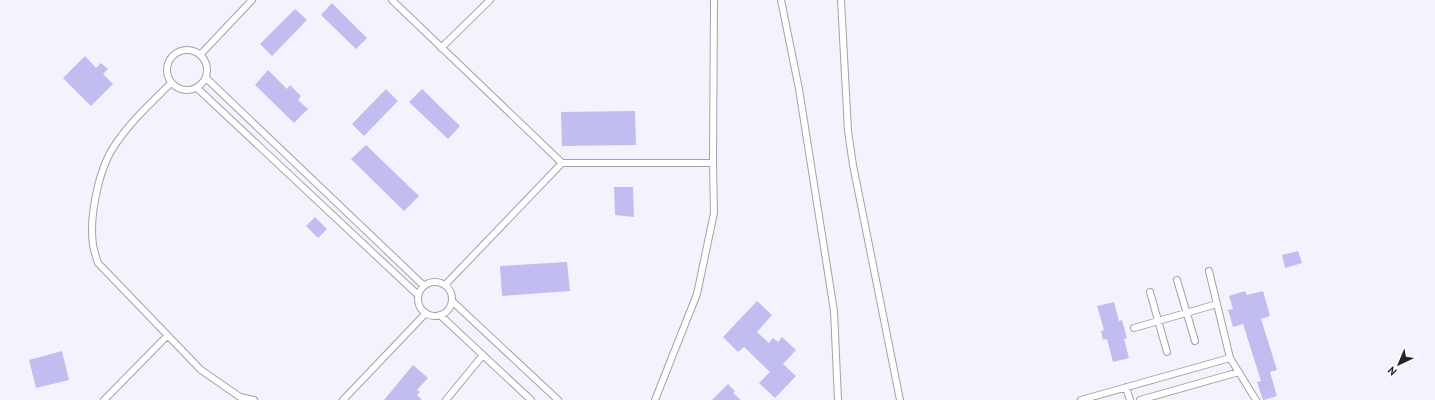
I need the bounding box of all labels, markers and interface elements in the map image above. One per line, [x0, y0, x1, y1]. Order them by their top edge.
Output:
north arrow [1379, 344, 1419, 384]
text: N [1385, 364, 1400, 379]

